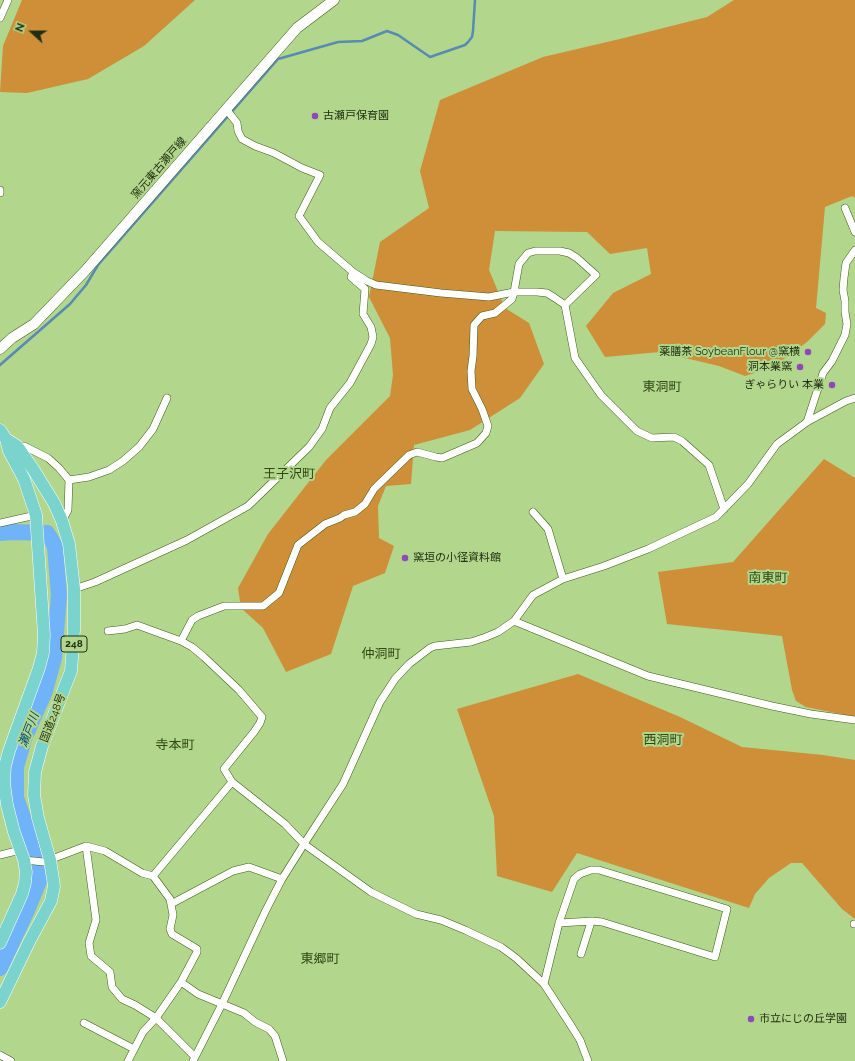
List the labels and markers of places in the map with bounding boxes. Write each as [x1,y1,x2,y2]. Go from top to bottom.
place label: 古瀬戸保育園 [323,109,389,123]
marker: 古瀬戸保育園 [310,111,320,121]
place label: 薬膳茶 SoybeanFlour @窯横 [659,345,800,359]
marker: 薬膳茶 SoybeanFlour @窯横 [803,347,813,357]
place label: 洞本業窯 [748,360,792,374]
marker: 洞本業窯 [795,362,805,372]
place label: ぎゃらりい 本業 [744,378,824,392]
marker: ぎゃらりい 本業 [827,380,837,390]
place label: 窯垣の小径資料館 [413,551,501,565]
marker: 窯垣の小径資料館 [400,553,410,563]
place label: 市立にじの丘学園 [759,1012,847,1026]
marker: 市立にじの丘学園 [746,1014,756,1024]

